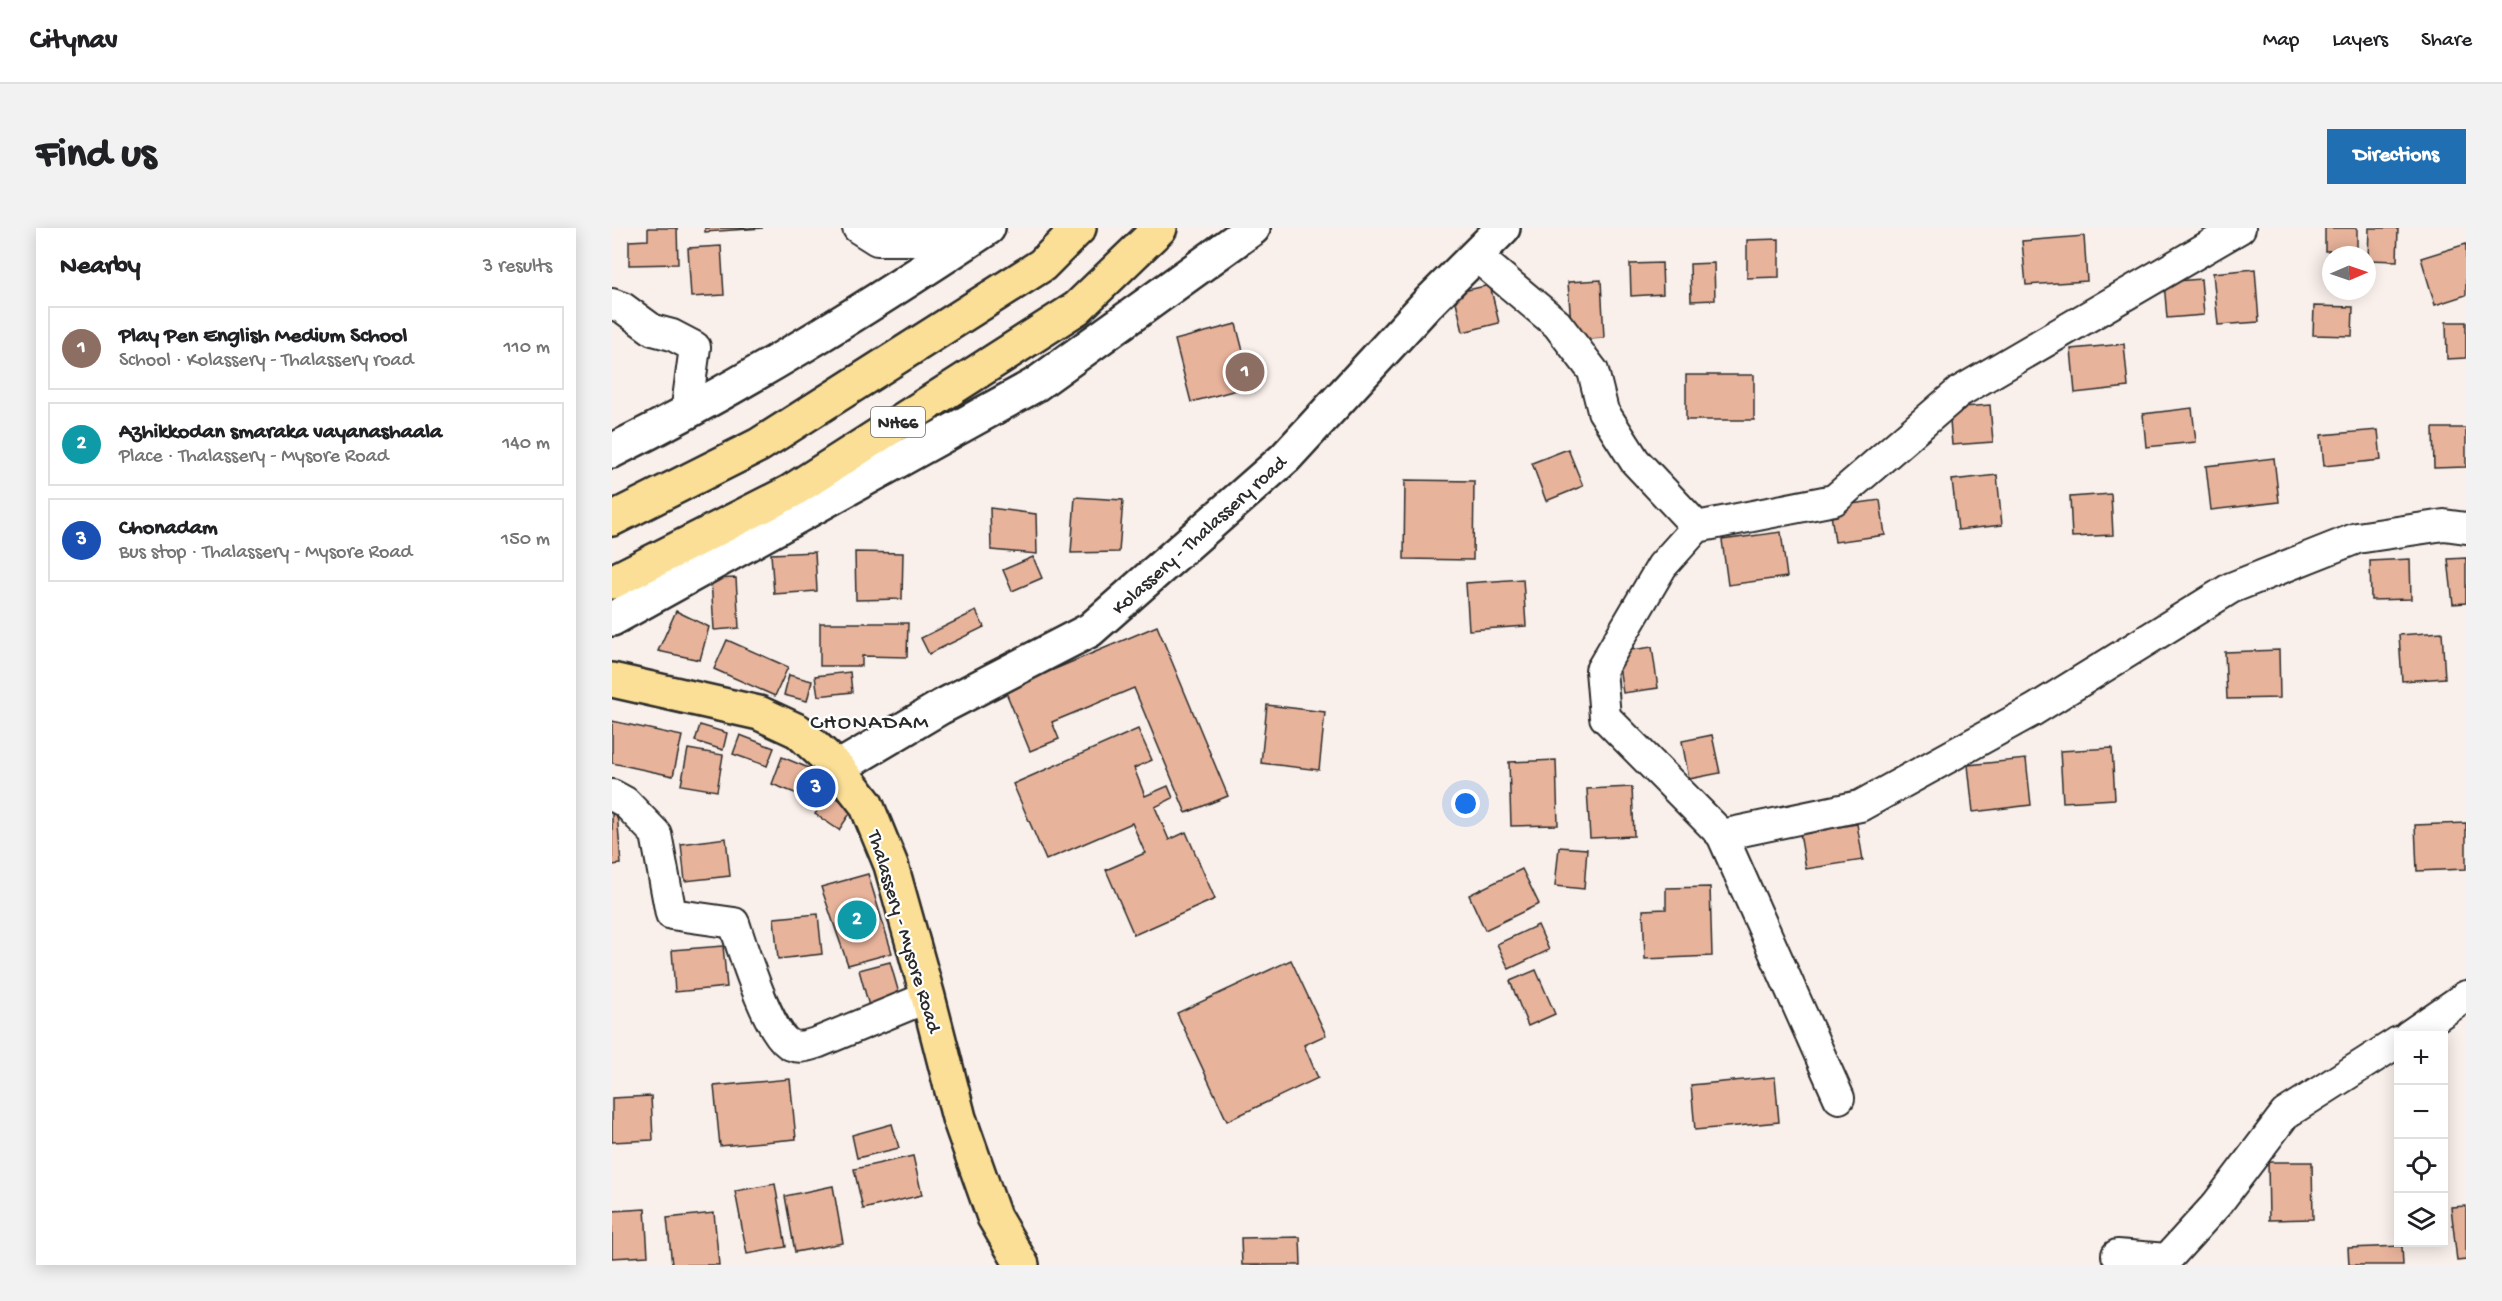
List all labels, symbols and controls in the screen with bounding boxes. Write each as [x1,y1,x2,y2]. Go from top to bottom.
text: Citynav [30,25,118,58]
text: Map [2263,29,2299,54]
text: Layers [2332,29,2388,54]
text: Share [2421,29,2472,54]
button: Directions [2327,129,2466,184]
text: Find us [36,132,156,181]
north arrow [2322,246,2376,300]
text: Nearby [60,252,141,283]
text: 3 results [483,256,552,279]
text: Play Pen English Medium School [119,324,407,350]
text: 1 [77,337,86,360]
text: 110 m [504,337,550,360]
text: School · Kolassery - Thalassery road [119,350,413,373]
pin: 1 [1226,350,1264,394]
road number: NH66 [871,407,925,437]
text: Azhikkodan smaraka vayanashaala [119,420,442,446]
text: 2 [77,433,86,456]
text: 140 m [502,433,550,456]
text: Place · Thalassery - Mysore Road [119,446,388,469]
street label: Kolassery - Thalassery road [1108,451,1294,621]
text: Chonadam [119,516,218,542]
text: 3 [76,529,87,552]
text: 150 m [501,529,550,552]
text: Bus stop · Thalassery - Mysore Road [119,542,412,565]
district label: CHONADAM [810,711,930,737]
pin: 3 [796,766,836,810]
your location [1451,789,1480,818]
street label: Thalassery - Mysore Road [861,827,945,1038]
pin: 2 [838,898,876,942]
map controls [2394,1031,2448,1247]
button: + [2394,1031,2448,1085]
button: − [2394,1085,2448,1139]
button: locate [2394,1139,2448,1193]
button: layers [2394,1193,2448,1247]

